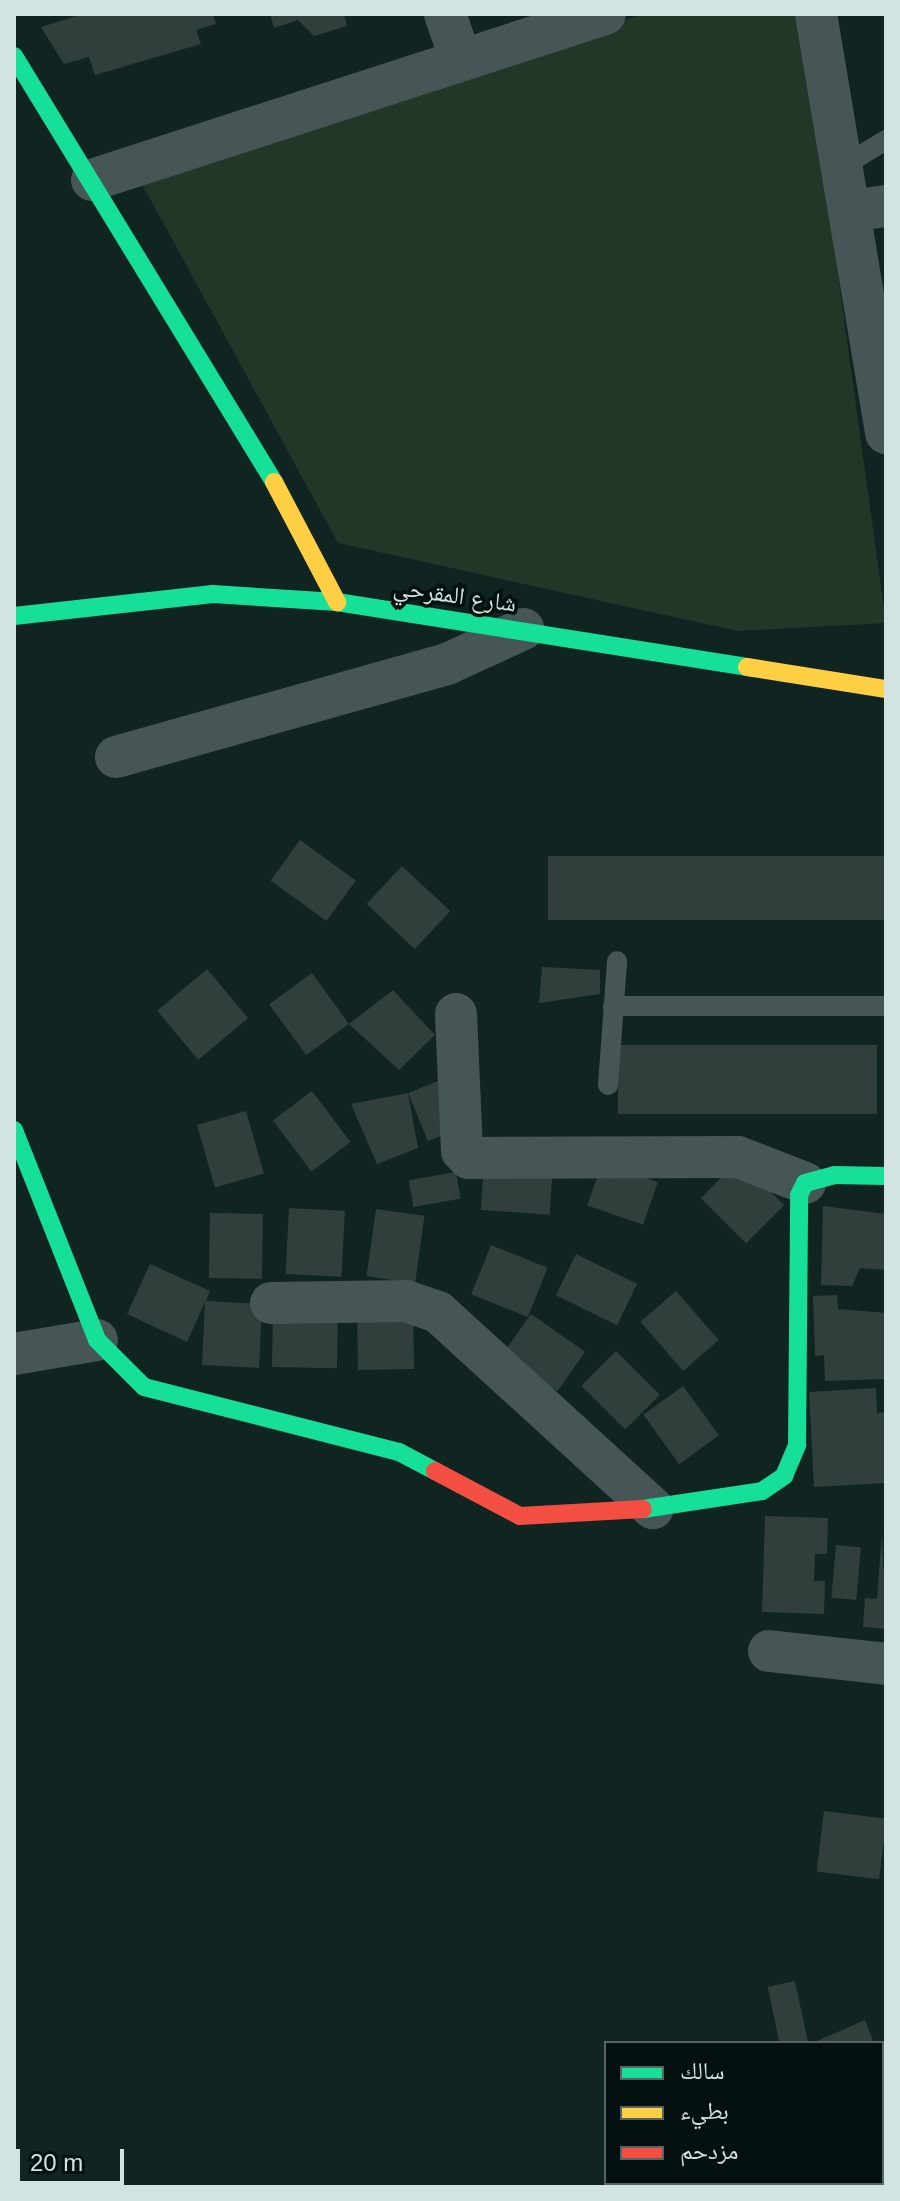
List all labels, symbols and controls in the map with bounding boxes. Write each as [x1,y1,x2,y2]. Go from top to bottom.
street label: شارع المقرحي [392,572,518,618]
legend [604,2041,884,2185]
text: سالك [680,2057,725,2084]
text: بطيء [680,2097,729,2124]
scale bar [20,2133,128,2183]
text: مزدحم [680,2137,739,2164]
text: 20 m [30,2149,83,2176]

